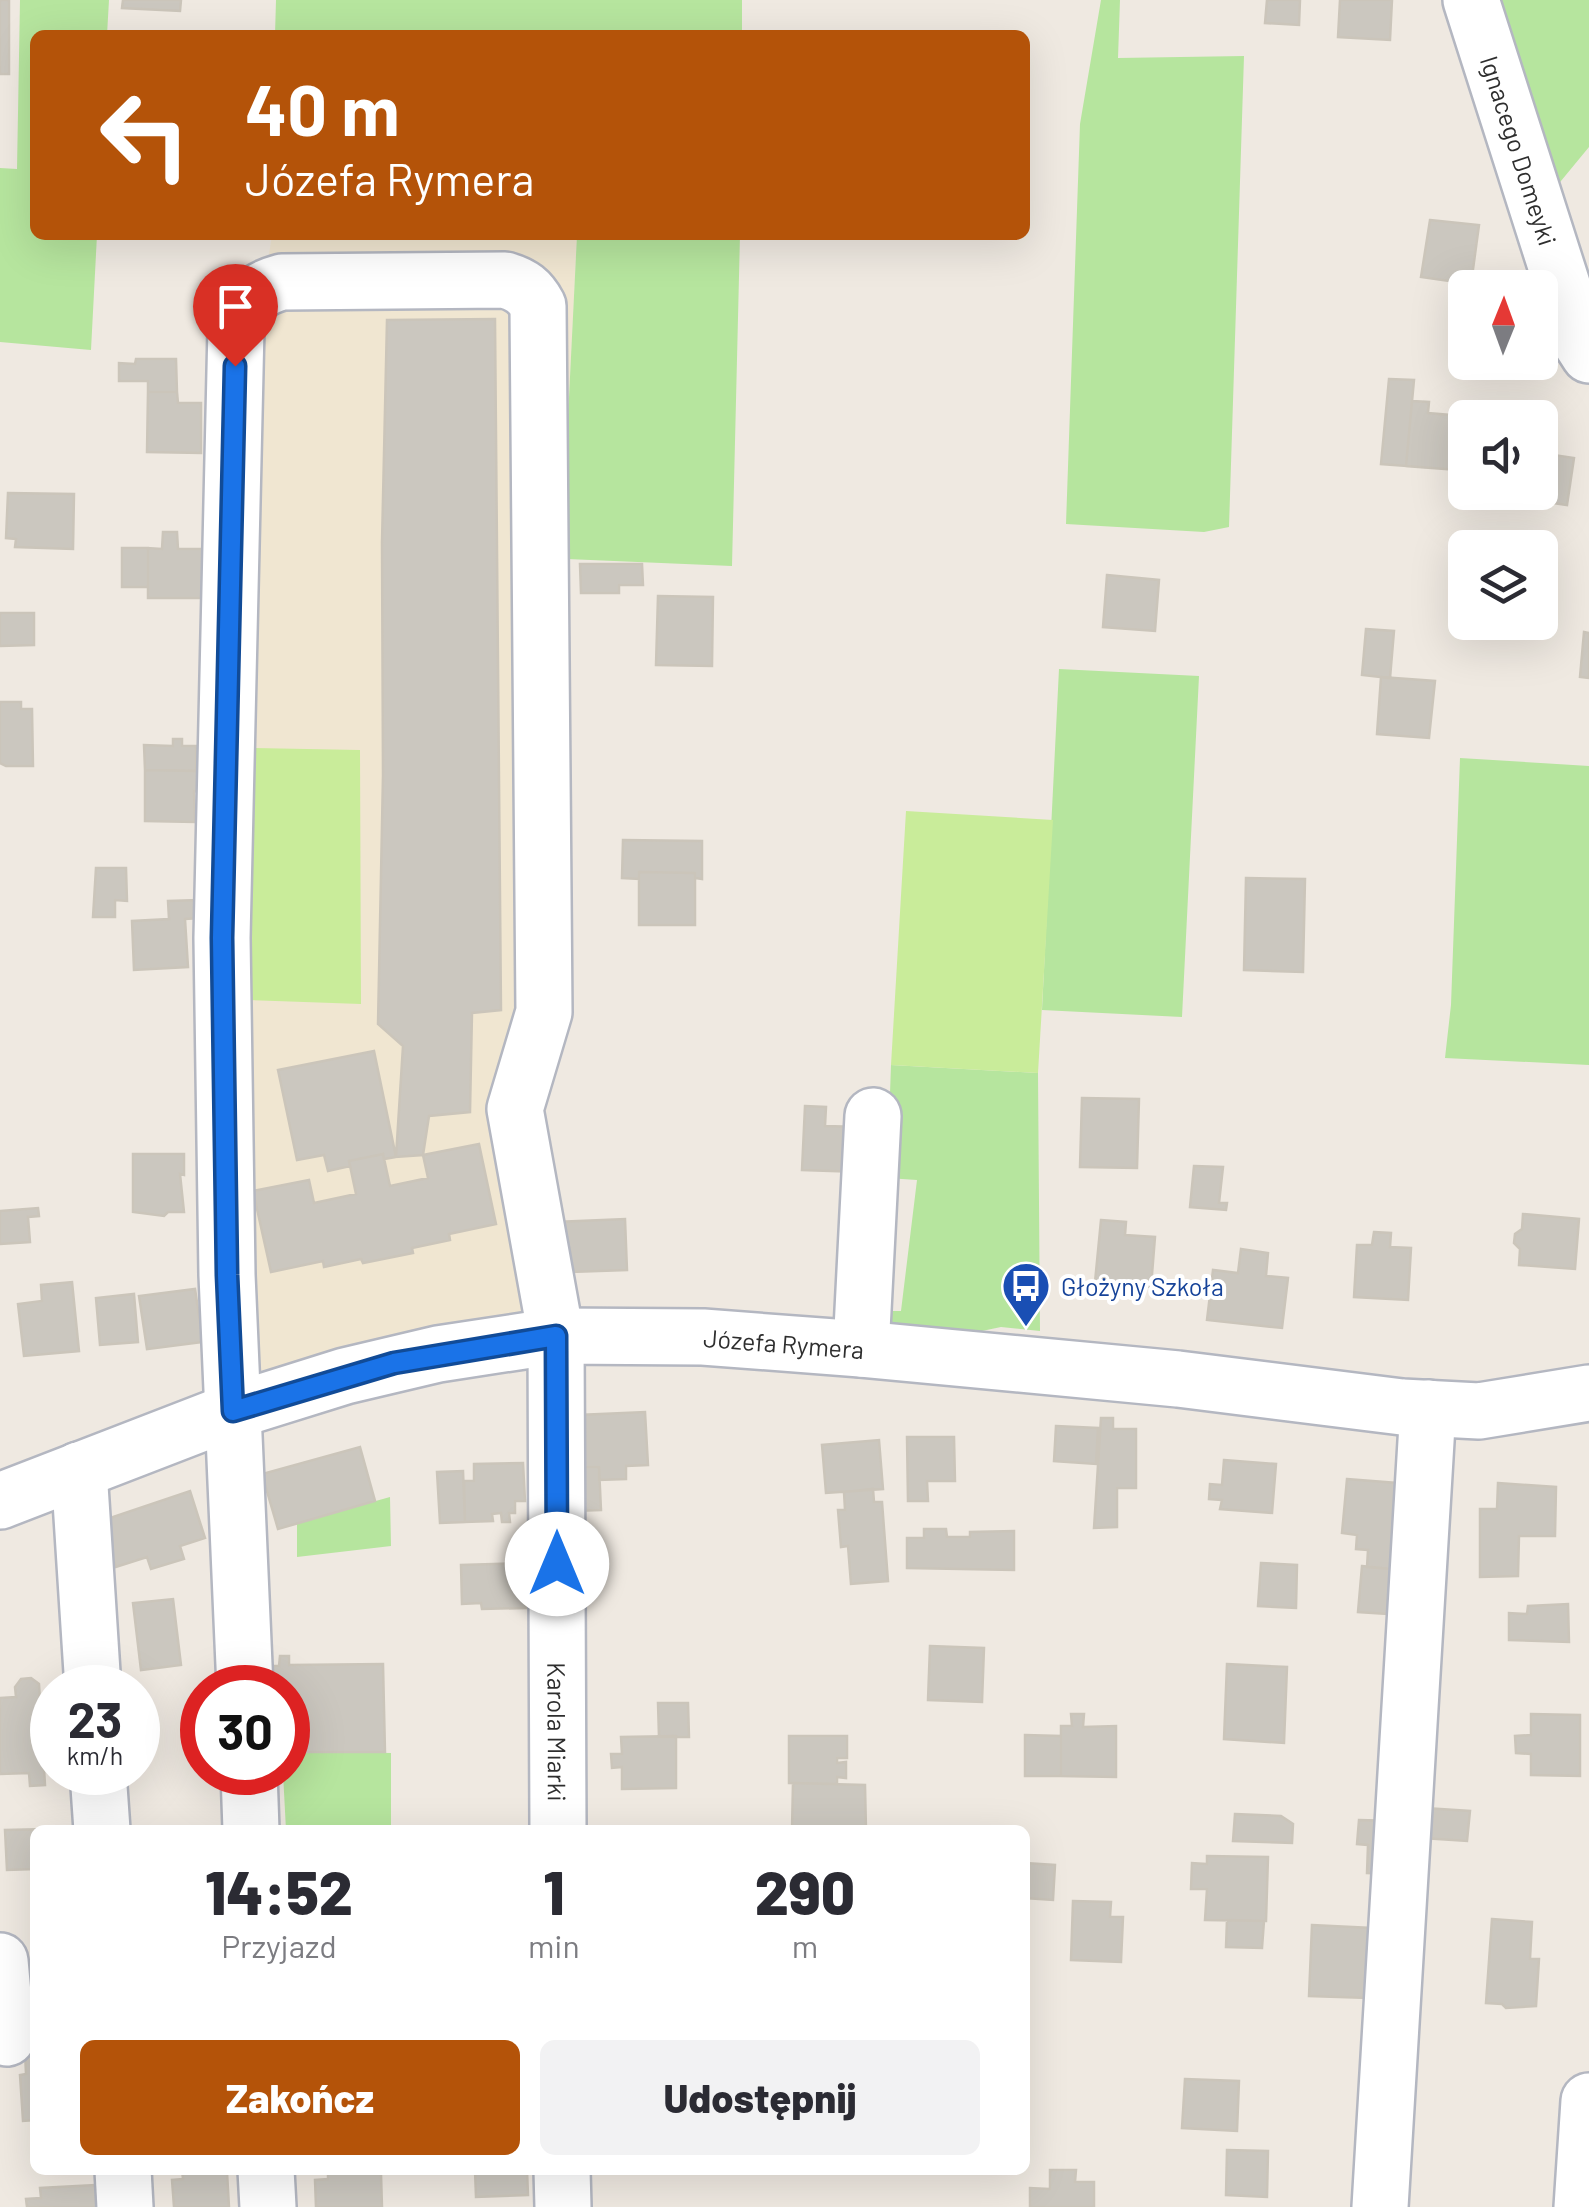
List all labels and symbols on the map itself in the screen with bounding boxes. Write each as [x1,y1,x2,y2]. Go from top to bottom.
street label: Ignacego Domeyki [1475,52,1563,249]
pin [193,264,278,367]
north arrow [1448,270,1558,380]
bus stop icon: Głożyny Szkoła [1000,1260,1052,1328]
place label: Głożyny Szkoła [1061,1271,1224,1301]
street label: Józefa Rymera [702,1322,865,1364]
position arrow [505,1512,609,1616]
street label: Karola Miarki [542,1662,573,1802]
speed limit sign: 30 [180,1665,310,1795]

